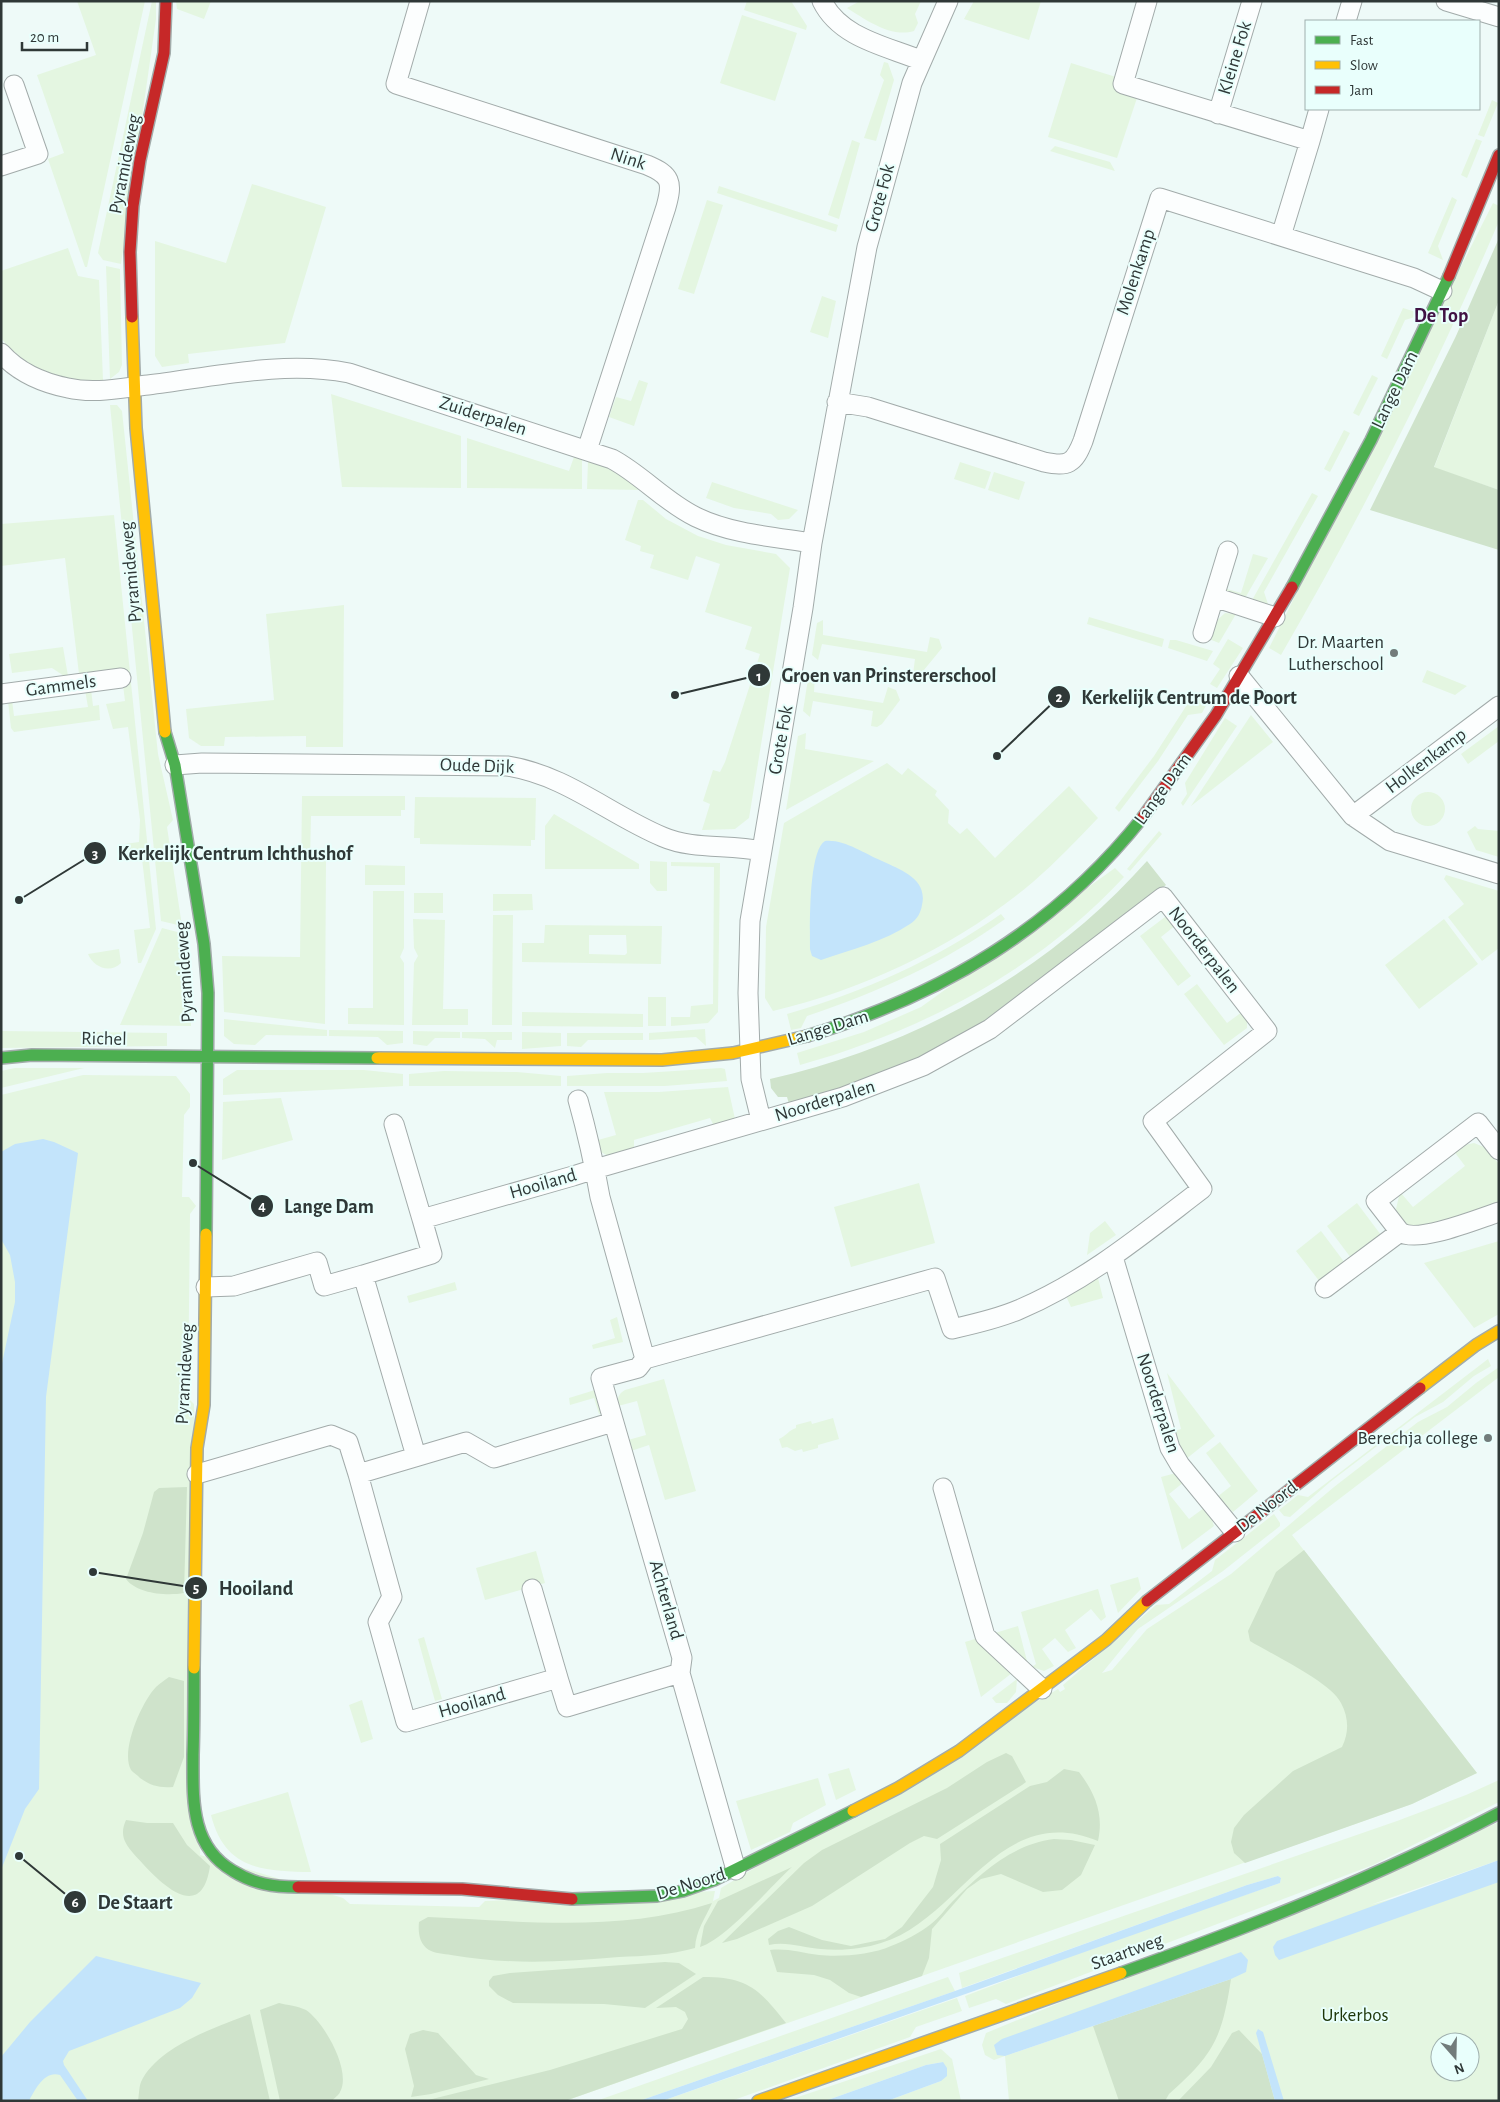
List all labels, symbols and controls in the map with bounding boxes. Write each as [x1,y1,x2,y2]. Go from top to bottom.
street label: Kleine Fok [1215,19,1255,97]
scale bar [22,20,88,52]
legend [1305,20,1480,110]
text: 20 m [30,30,59,45]
text: Fast [1350,33,1374,48]
text: Slow [1350,58,1378,73]
text: Jam [1350,83,1373,98]
street label: Pyramideweg [106,112,144,216]
street label: Nink [608,144,648,174]
street label: Grote Fok [862,162,898,234]
street label: Molenkamp [1113,227,1159,317]
district label: De Top [1414,306,1468,326]
street label: Lange Dam [1368,348,1422,432]
street label: Zuiderpalen [437,393,529,439]
street label: Pyramideweg [117,520,145,623]
place label: Dr. Maarten Lutherschool [1288,633,1384,674]
marker: Dr. Maarten Lutherschool [1388,647,1400,659]
callout: Groen van Prinstererschool [746,658,1006,693]
text: Groen van Prinstererschool [782,666,996,686]
text: 1 [756,669,762,684]
street label: Gammels [25,672,97,700]
callout: Kerkelijk Centrum de Poort [1046,680,1307,715]
text: Kerkelijk Centrum de Poort [1081,688,1297,708]
text: 2 [1055,690,1063,705]
street label: Grote Fok [766,704,796,776]
street label: Holkenkamp [1382,725,1470,797]
street label: Lange Dam [1131,750,1195,828]
street label: Oude Dijk [440,755,515,777]
callout: Kerkelijk Centrum Ichthushof [83,836,363,871]
text: Kerkelijk Centrum Ichthushof [118,844,354,864]
text: 3 [92,847,98,862]
street label: Noorderpalen [1165,903,1243,997]
street label: Pyramideweg [172,920,198,1023]
street label: Lange Dam [785,1007,871,1049]
street label: Richel [81,1029,127,1049]
street label: Noorderpalen [773,1077,877,1125]
street label: Hooiland [507,1165,579,1203]
callout: Lange Dam [250,1188,384,1223]
text: Lange Dam [284,1197,374,1217]
text: 4 [258,1199,266,1214]
street label: Pyramideweg [173,1322,197,1425]
street label: Noorderpalen [1133,1351,1183,1455]
place label: Berechja college [1358,1429,1478,1448]
marker: Berechja college [1482,1432,1494,1444]
street label: De Noord [1233,1478,1301,1536]
street label: Achterland [646,1558,686,1642]
callout: Hooiland [184,1570,303,1605]
text: Hooiland [219,1579,294,1599]
text: 5 [193,1581,199,1596]
street label: Hooiland [436,1684,508,1722]
street label: De Noord [654,1864,728,1903]
callout: De Staart [63,1884,183,1919]
text: De Staart [97,1893,173,1913]
text: 6 [71,1895,79,1910]
street label: Staartweg [1089,1930,1166,1974]
park label: Urkerbos [1321,2006,1389,2025]
north arrow [1430,2032,1480,2082]
text: N [1452,2060,1466,2077]

